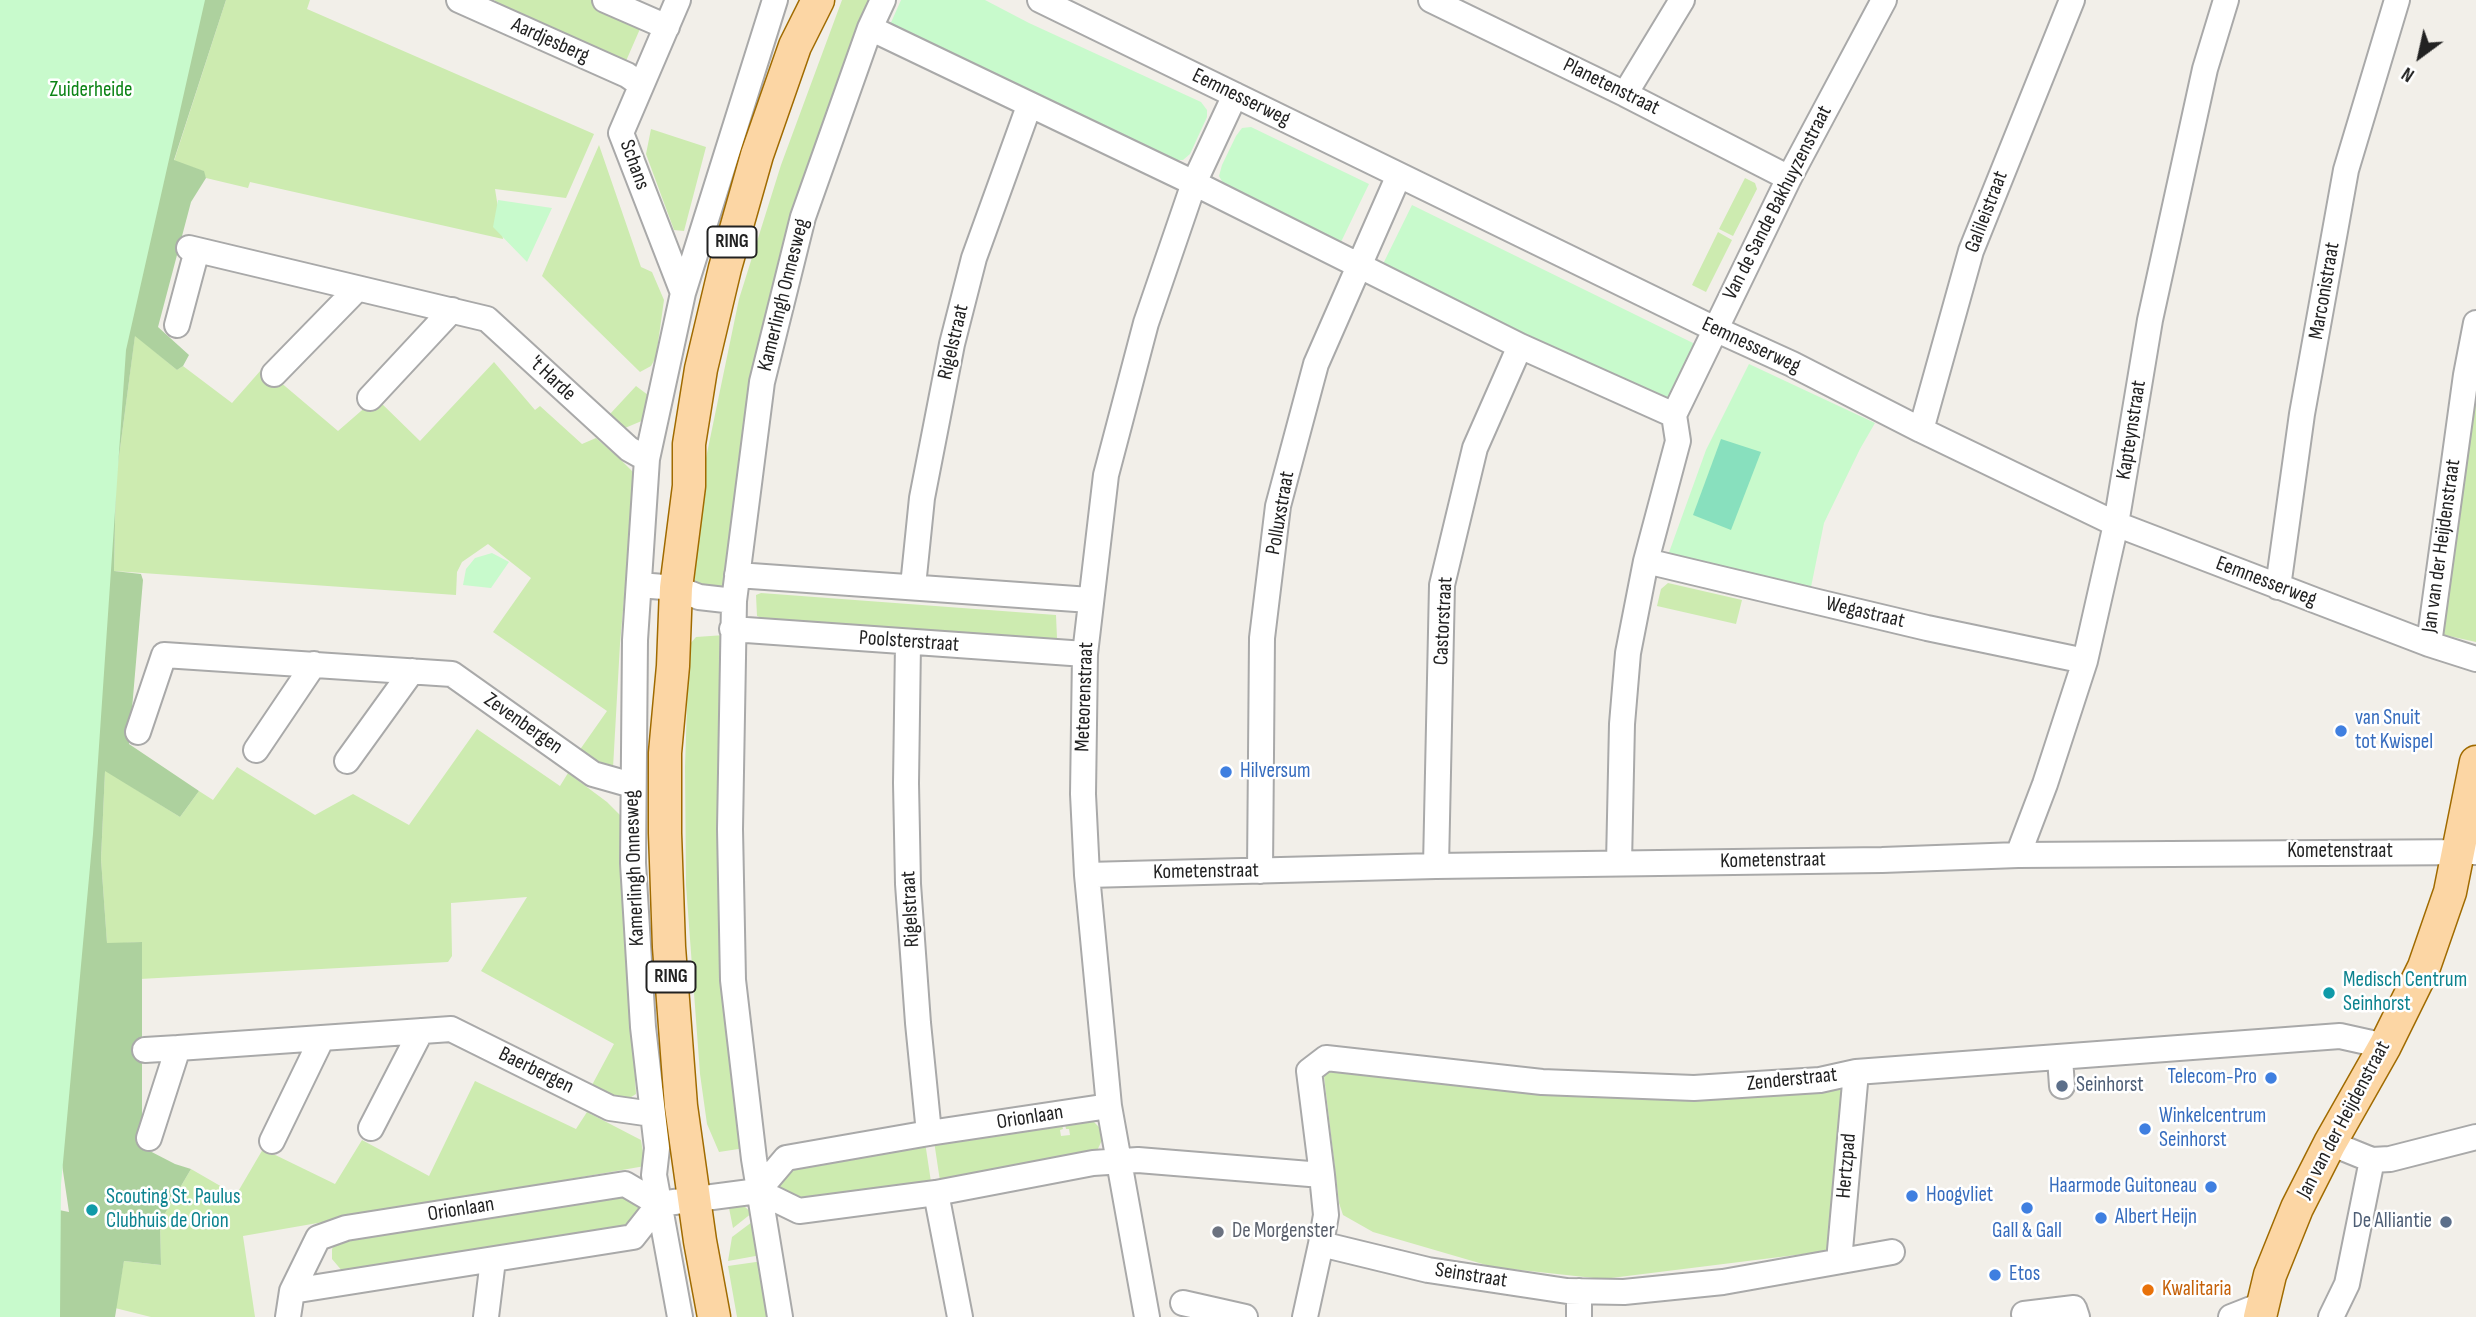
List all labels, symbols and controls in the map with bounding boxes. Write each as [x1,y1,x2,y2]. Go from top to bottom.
street label: Aardjesberg [507,13,593,69]
north arrow [2385,21,2455,91]
street label: Planetenstraat [1559,53,1663,121]
text: N [2398,62,2419,86]
street label: Eemnesserweg [1188,63,1294,133]
park label: Zuiderheide [50,78,132,104]
street label: Van de Sande Bakhuyzenstraat [1718,102,1838,304]
street label: Schans [613,137,655,193]
street label: Galileistraat [1960,168,2014,256]
street label: Kamerlingh Onnesweg [753,216,815,374]
road number: RING [708,226,756,258]
street label: Marconistraat [2304,240,2346,342]
street label: Rigelstraat [933,302,975,382]
street label: Eemnesserweg [1698,312,1804,380]
street label: 't Harde [523,351,581,407]
street label: Kapteynstraat [2112,379,2152,481]
street label: Jan van der Heijdenstraat [2417,458,2467,634]
street label: Polluxstraat [1261,469,1301,557]
street label: Eemnesserweg [2212,551,2320,613]
street label: Castorstraat [1429,576,1459,666]
street label: Wegastraat [1823,592,1907,634]
street label: Poolsterstraat [858,626,960,658]
street label: Meteorenstraat [1070,642,1100,752]
street label: Zevenbergen [479,688,567,760]
place label: van Snuit tot Kwispel [2355,706,2433,756]
marker: van Snuit tot Kwispel [2333,723,2349,739]
place label: Hilversum [1240,759,1310,785]
marker: Hilversum [1218,764,1234,780]
street label: Kamerlingh Onnesweg [620,789,650,947]
street label: Kometenstraat [2287,839,2393,865]
street label: Kometenstraat [1720,847,1826,875]
street label: Kometenstraat [1153,858,1259,886]
street label: Rigelstraat [896,870,926,948]
road number: RING [646,962,696,993]
place label: Medisch Centrum Seinhorst [2343,968,2467,1018]
marker: Medisch Centrum Seinhorst [2321,985,2337,1001]
street label: Jan van der Heijdenstraat [2292,1037,2396,1203]
street label: Baerbergen [494,1042,578,1100]
street label: Zenderstraat [1746,1063,1838,1097]
place label: Telecom-Pro [2168,1065,2257,1091]
marker: Telecom-Pro [2263,1070,2279,1086]
place label: Seinhorst [2076,1073,2144,1099]
marker: Seinhorst [2054,1078,2070,1094]
street label: Orionlaan [995,1100,1065,1136]
place label: Winkelcentrum Seinhorst [2159,1104,2266,1154]
marker: Winkelcentrum Seinhorst [2137,1121,2153,1137]
street label: Hertzpad [1832,1133,1862,1199]
place label: Haarmode Guitoneau [2049,1174,2197,1200]
marker: Haarmode Guitoneau [2203,1179,2219,1195]
place label: Hoogvliet [1926,1183,1993,1209]
place label: Scouting St. Paulus Clubhuis de Orion [106,1185,240,1235]
marker: Hoogvliet [1904,1188,1920,1204]
street label: Orionlaan [426,1192,496,1228]
marker: Gall & Gall [2019,1200,2035,1216]
marker: Scouting St. Paulus Clubhuis de Orion [84,1202,100,1218]
place label: Albert Heijn [2115,1205,2197,1231]
place label: De Alliantie [2352,1209,2432,1235]
marker: Albert Heijn [2093,1210,2109,1226]
marker: De Alliantie [2438,1214,2454,1230]
place label: De Morgenster [1232,1219,1335,1245]
place label: Gall & Gall [1992,1219,2062,1245]
marker: De Morgenster [1210,1224,1226,1240]
street label: Seinstraat [1433,1258,1509,1294]
place label: Etos [2009,1262,2040,1288]
marker: Etos [1987,1267,2003,1283]
place label: Kwalitaria [2162,1277,2231,1303]
marker: Kwalitaria [2140,1282,2156,1298]

